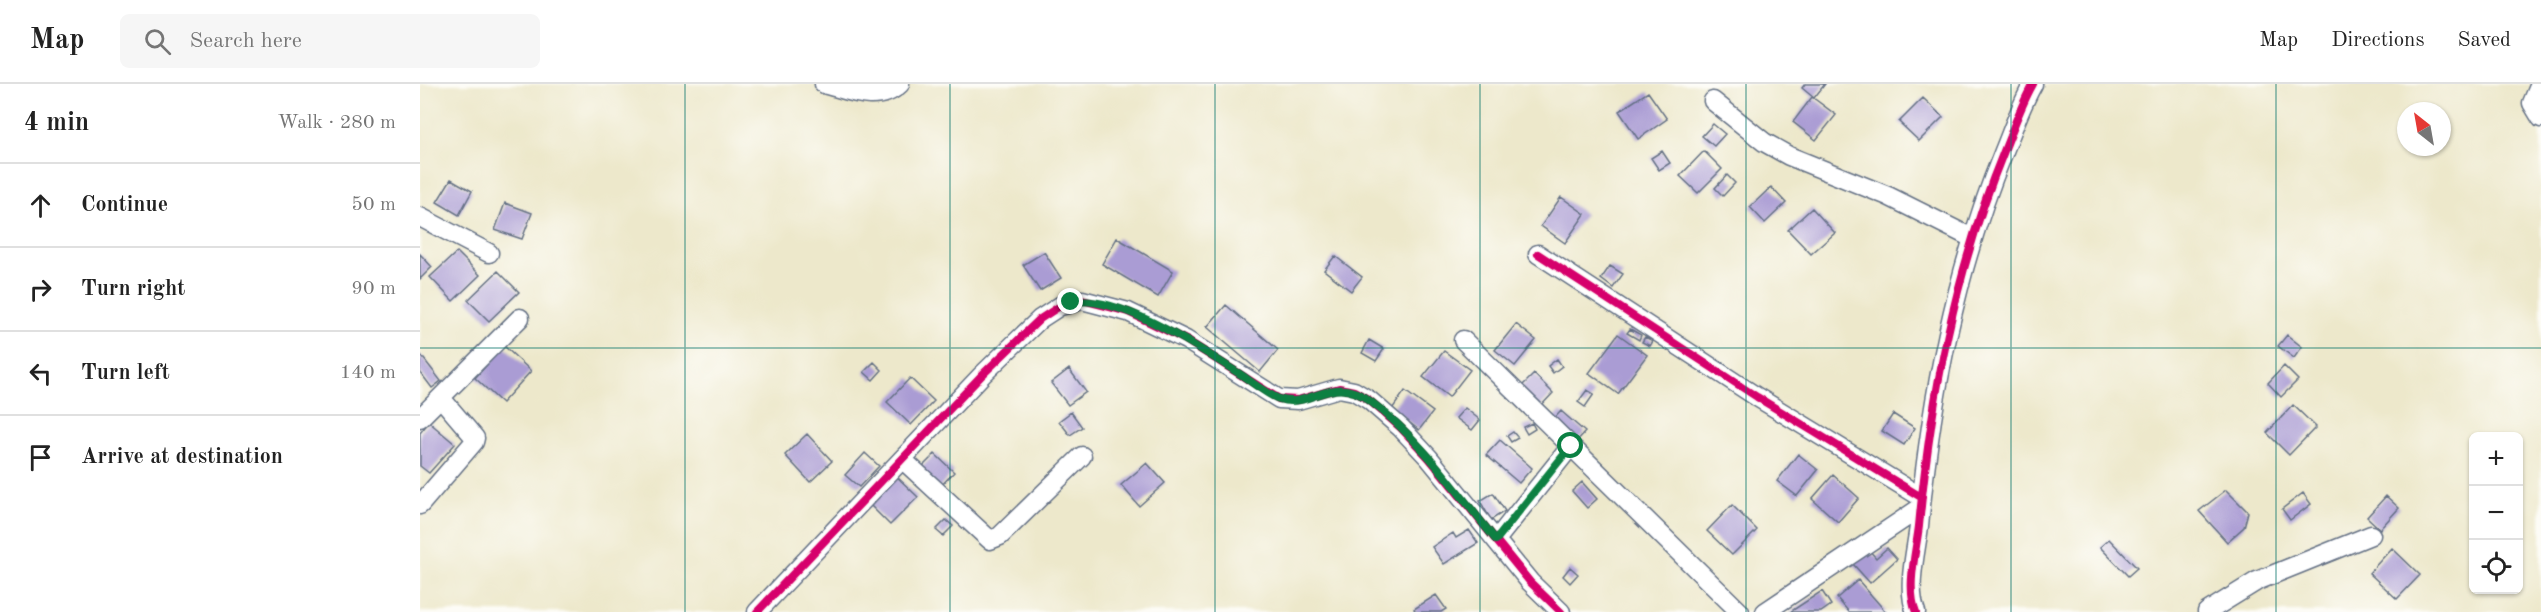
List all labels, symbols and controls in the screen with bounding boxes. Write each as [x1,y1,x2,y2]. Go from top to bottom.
search box [120,14,540,68]
icon: search [141,25,174,58]
text: Map [30,27,84,55]
text: Search here [189,30,302,52]
text: Map [2259,30,2298,51]
text: Directions [2331,30,2425,51]
text: Saved [2458,30,2511,51]
north arrow [2397,102,2451,156]
text: 4 min [24,110,89,136]
text: Walk · 280 m [277,113,396,133]
icon: ahead [24,189,57,222]
text: Continue [81,194,168,216]
text: 50 m [351,195,396,215]
icon: right [24,273,57,306]
text: Turn right [81,278,185,300]
text: 90 m [351,279,396,299]
route end [1057,288,1083,314]
icon: left [24,357,57,390]
text: Turn left [81,362,170,384]
text: 140 m [340,363,396,383]
route start [1557,432,1583,458]
map controls [2469,432,2523,594]
button: + [2469,432,2523,486]
icon: arrive [24,441,57,474]
text: Arrive at destination [81,446,283,468]
button: − [2469,486,2523,540]
button: locate [2469,540,2523,594]

